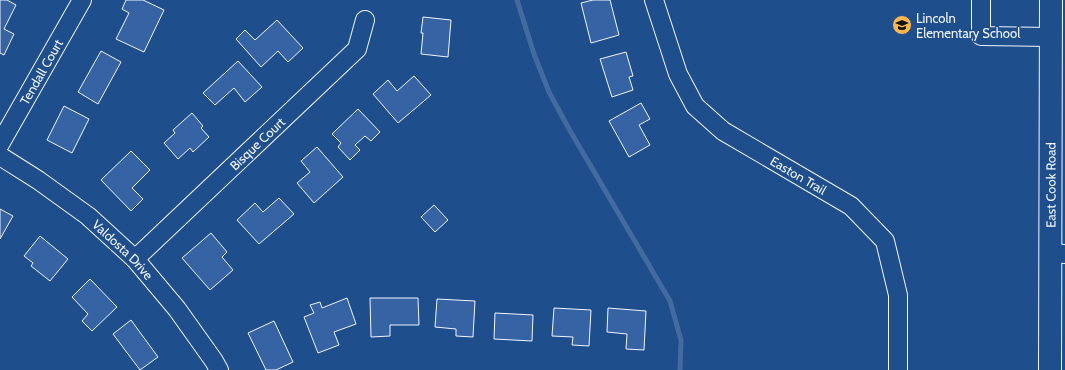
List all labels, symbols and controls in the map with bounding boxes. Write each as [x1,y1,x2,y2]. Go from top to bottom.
place label: Lincoln Elementary School [916,10,1020,41]
school or university icon: Lincoln Elementary School [891,14,913,36]
street label: Tendall Court [16,36,66,107]
street label: Bisque Court [226,113,288,173]
street label: East Cook Road [1042,142,1059,228]
street label: Easton Trail [767,153,829,198]
street label: Valdosta Drive [89,216,157,283]

